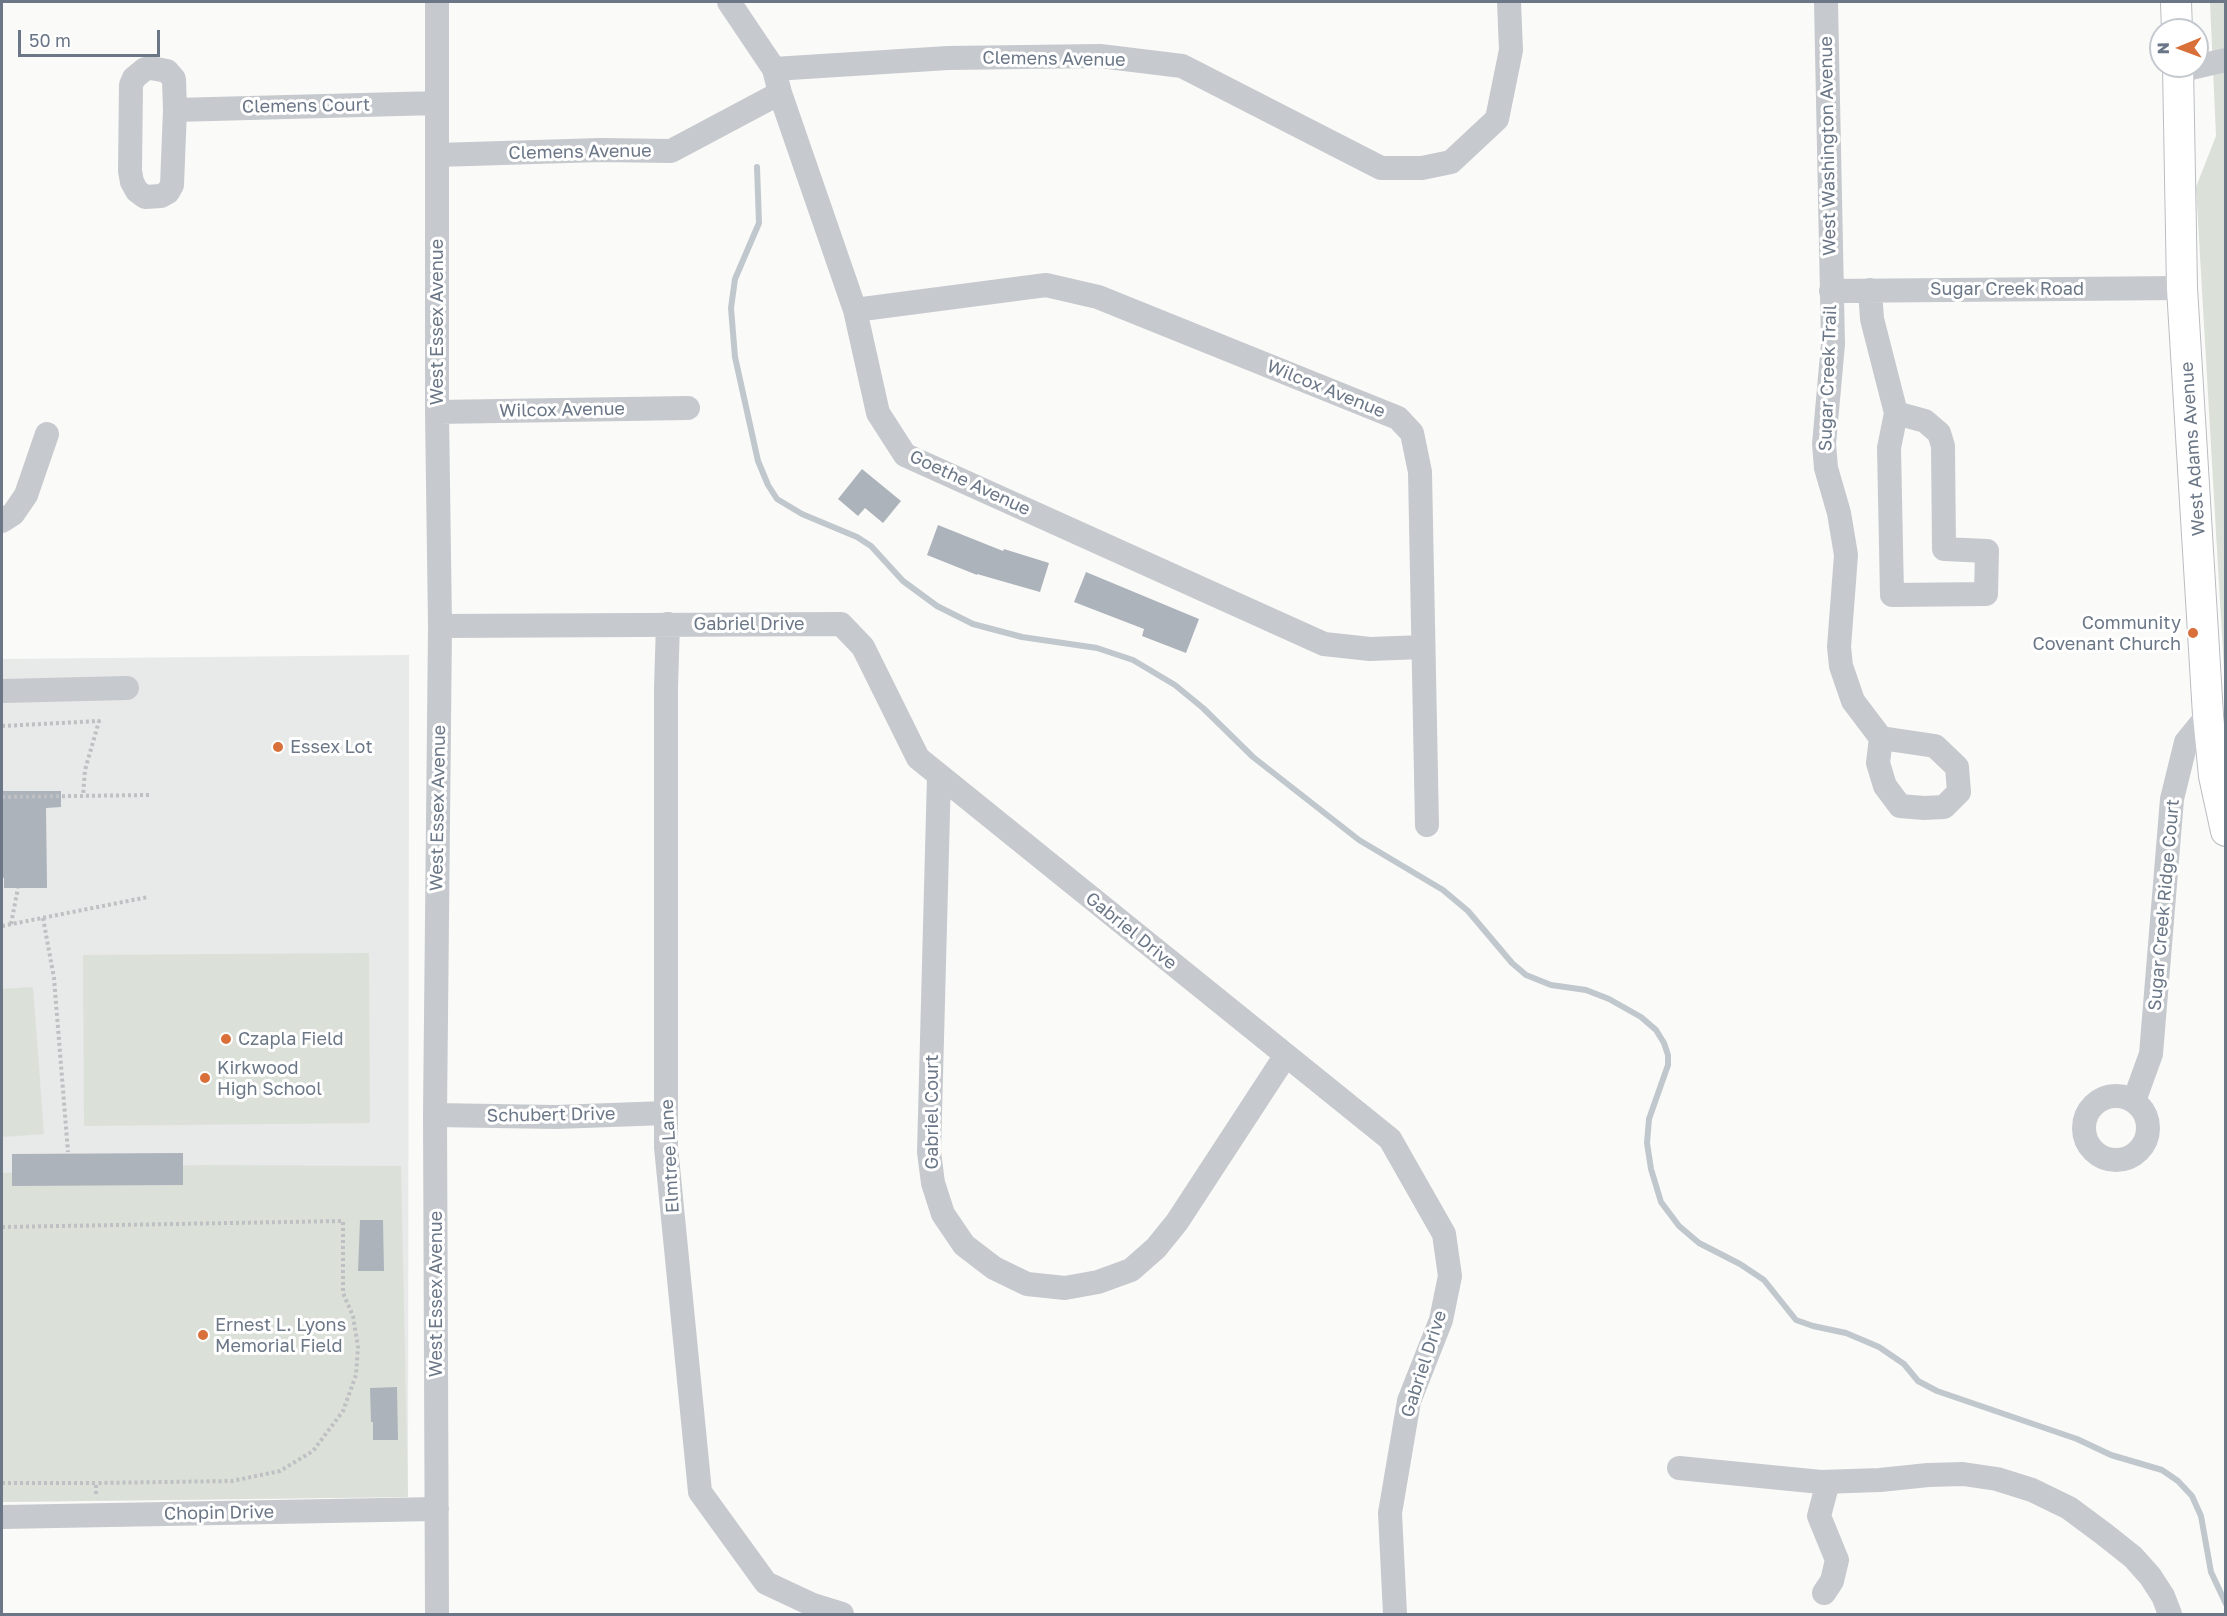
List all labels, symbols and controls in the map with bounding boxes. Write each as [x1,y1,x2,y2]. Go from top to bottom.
scale bar [21,18,164,56]
north arrow [2149,18,2209,78]
text: 50 m [29,29,71,51]
street label: West Washington Avenue [1815,36,1841,256]
text: N [2153,42,2173,55]
street label: Clemens Avenue [982,47,1126,71]
street label: Clemens Court [242,94,370,118]
street label: Clemens Avenue [508,140,652,164]
street label: West Essex Avenue [426,239,448,405]
street label: Sugar Creek Road [1930,278,2084,300]
street label: Sugar Creek Trail [1815,304,1841,452]
street label: Wilcox Avenue [1264,355,1388,423]
street label: West Adams Avenue [2176,361,2210,537]
street label: Wilcox Avenue [499,398,625,422]
street label: Goethe Avenue [906,446,1034,520]
place label: Community Covenant Church [2032,612,2181,654]
street label: Gabriel Drive [693,613,805,635]
marker: Community Covenant Church [2186,626,2200,640]
street label: West Essex Avenue [426,725,450,891]
place label: Essex Lot [290,736,373,758]
marker: Essex Lot [271,740,285,754]
street label: Sugar Creek Ridge Court [2144,798,2184,1012]
street label: Gabriel Drive [1081,888,1181,974]
place label: Czapla Field [238,1028,344,1050]
marker: Czapla Field [219,1032,233,1046]
street label: Gabriel Court [921,1055,943,1169]
place label: Kirkwood High School [217,1057,322,1100]
marker: Kirkwood High School [198,1071,212,1085]
street label: Elmtree Lane [656,1098,684,1214]
street label: Schubert Drive [487,1103,615,1127]
street label: West Essex Avenue [425,1211,447,1377]
street label: Gabriel Drive [1397,1308,1451,1420]
place label: Ernest L. Lyons Memorial Field [215,1314,346,1356]
marker: Ernest L. Lyons Memorial Field [196,1328,210,1342]
street label: Chopin Drive [164,1501,274,1525]

